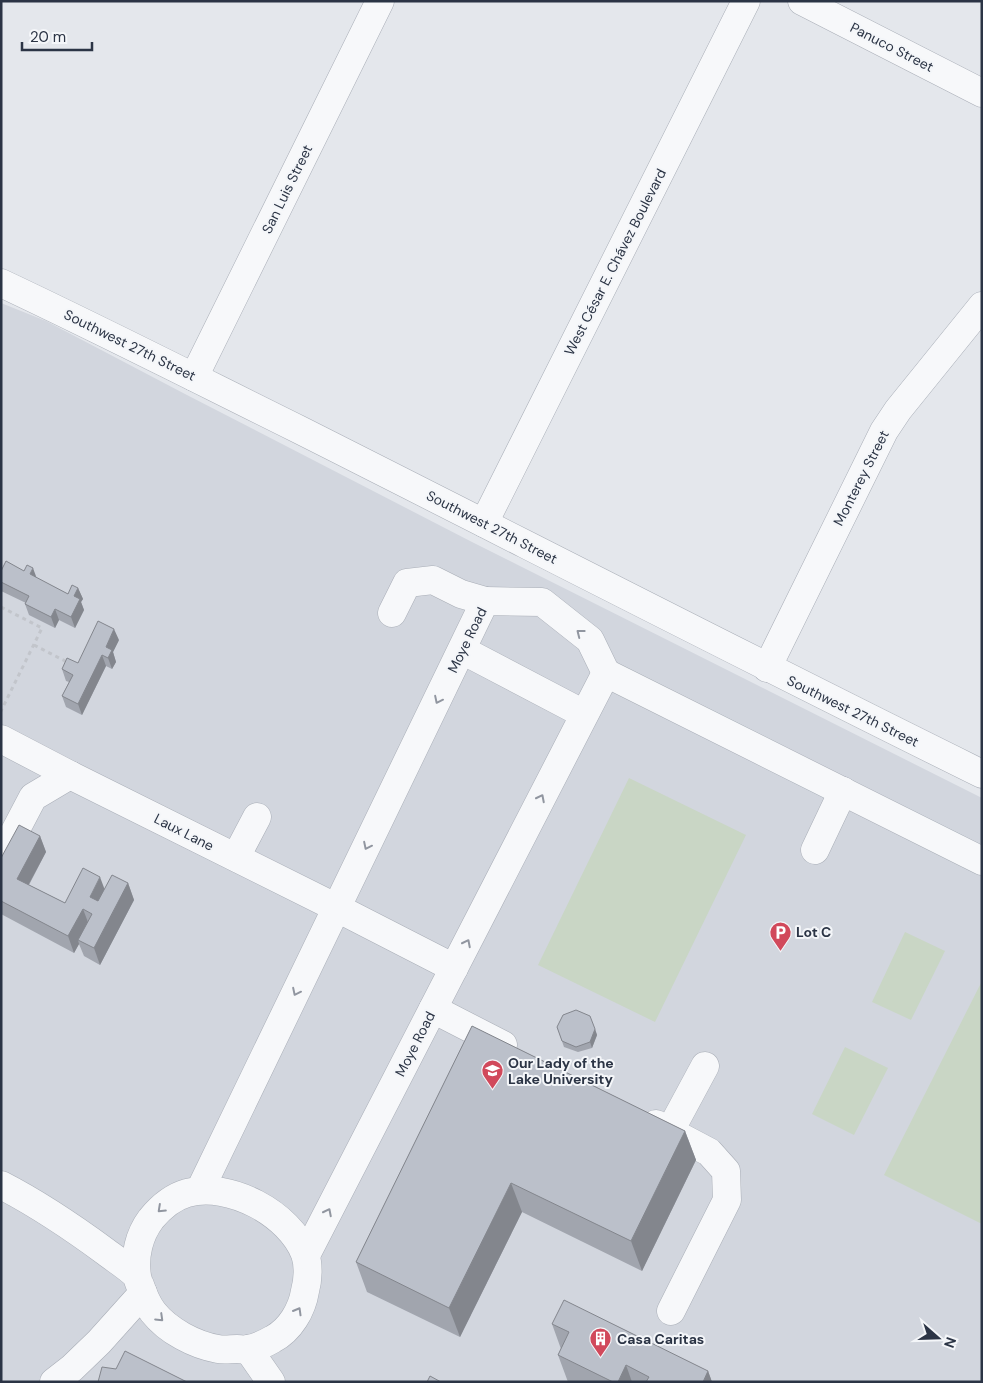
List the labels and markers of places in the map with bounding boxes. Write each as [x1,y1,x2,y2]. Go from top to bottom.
parking icon: Lot C [768,920,792,951]
place label: Lot C [796,923,831,941]
place label: Our Lady of the Lake University [508,1054,614,1088]
school or university icon: Our Lady of the Lake University [480,1059,504,1090]
building icon: Casa Caritas [589,1327,613,1358]
place label: Casa Caritas [617,1330,704,1348]

